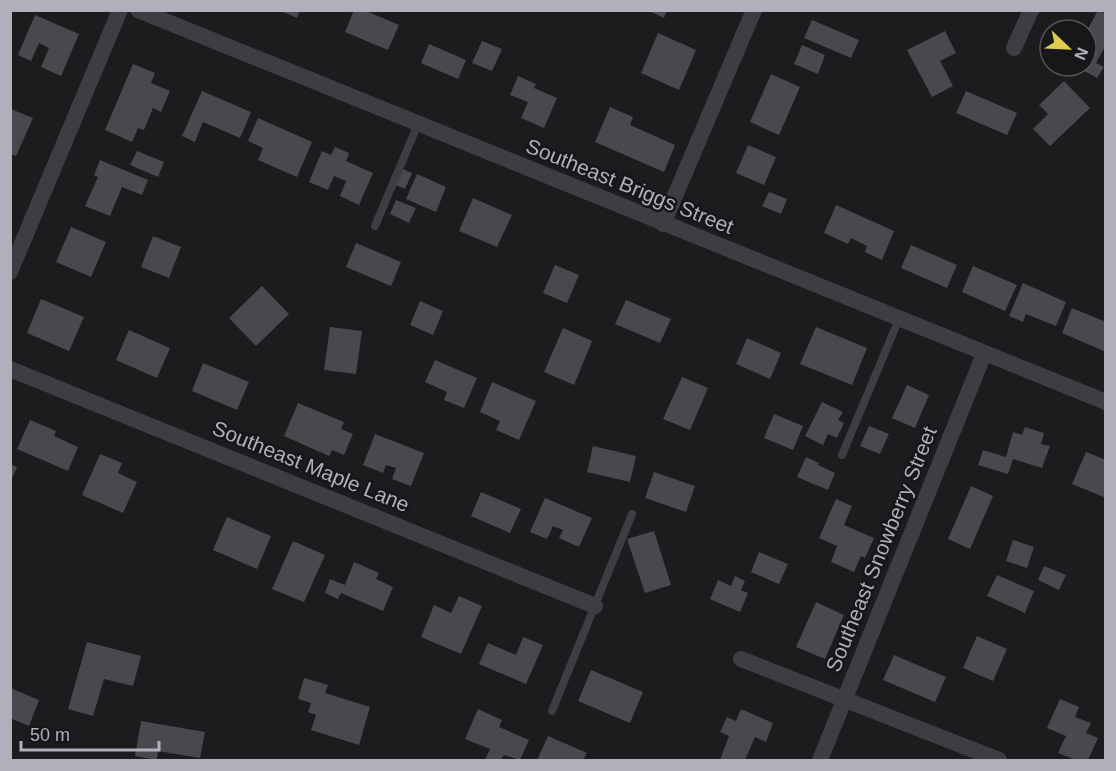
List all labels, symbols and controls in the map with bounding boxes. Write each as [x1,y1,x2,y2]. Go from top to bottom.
north arrow [1038,18,1098,78]
text: N [1071,45,1091,62]
street label: Southeast Briggs Street [523,134,737,238]
street label: Southeast Maple Lane [209,416,413,516]
street label: Southeast Snowberry Street [821,423,941,675]
scale bar [21,714,159,752]
text: 50 m [30,725,70,745]

